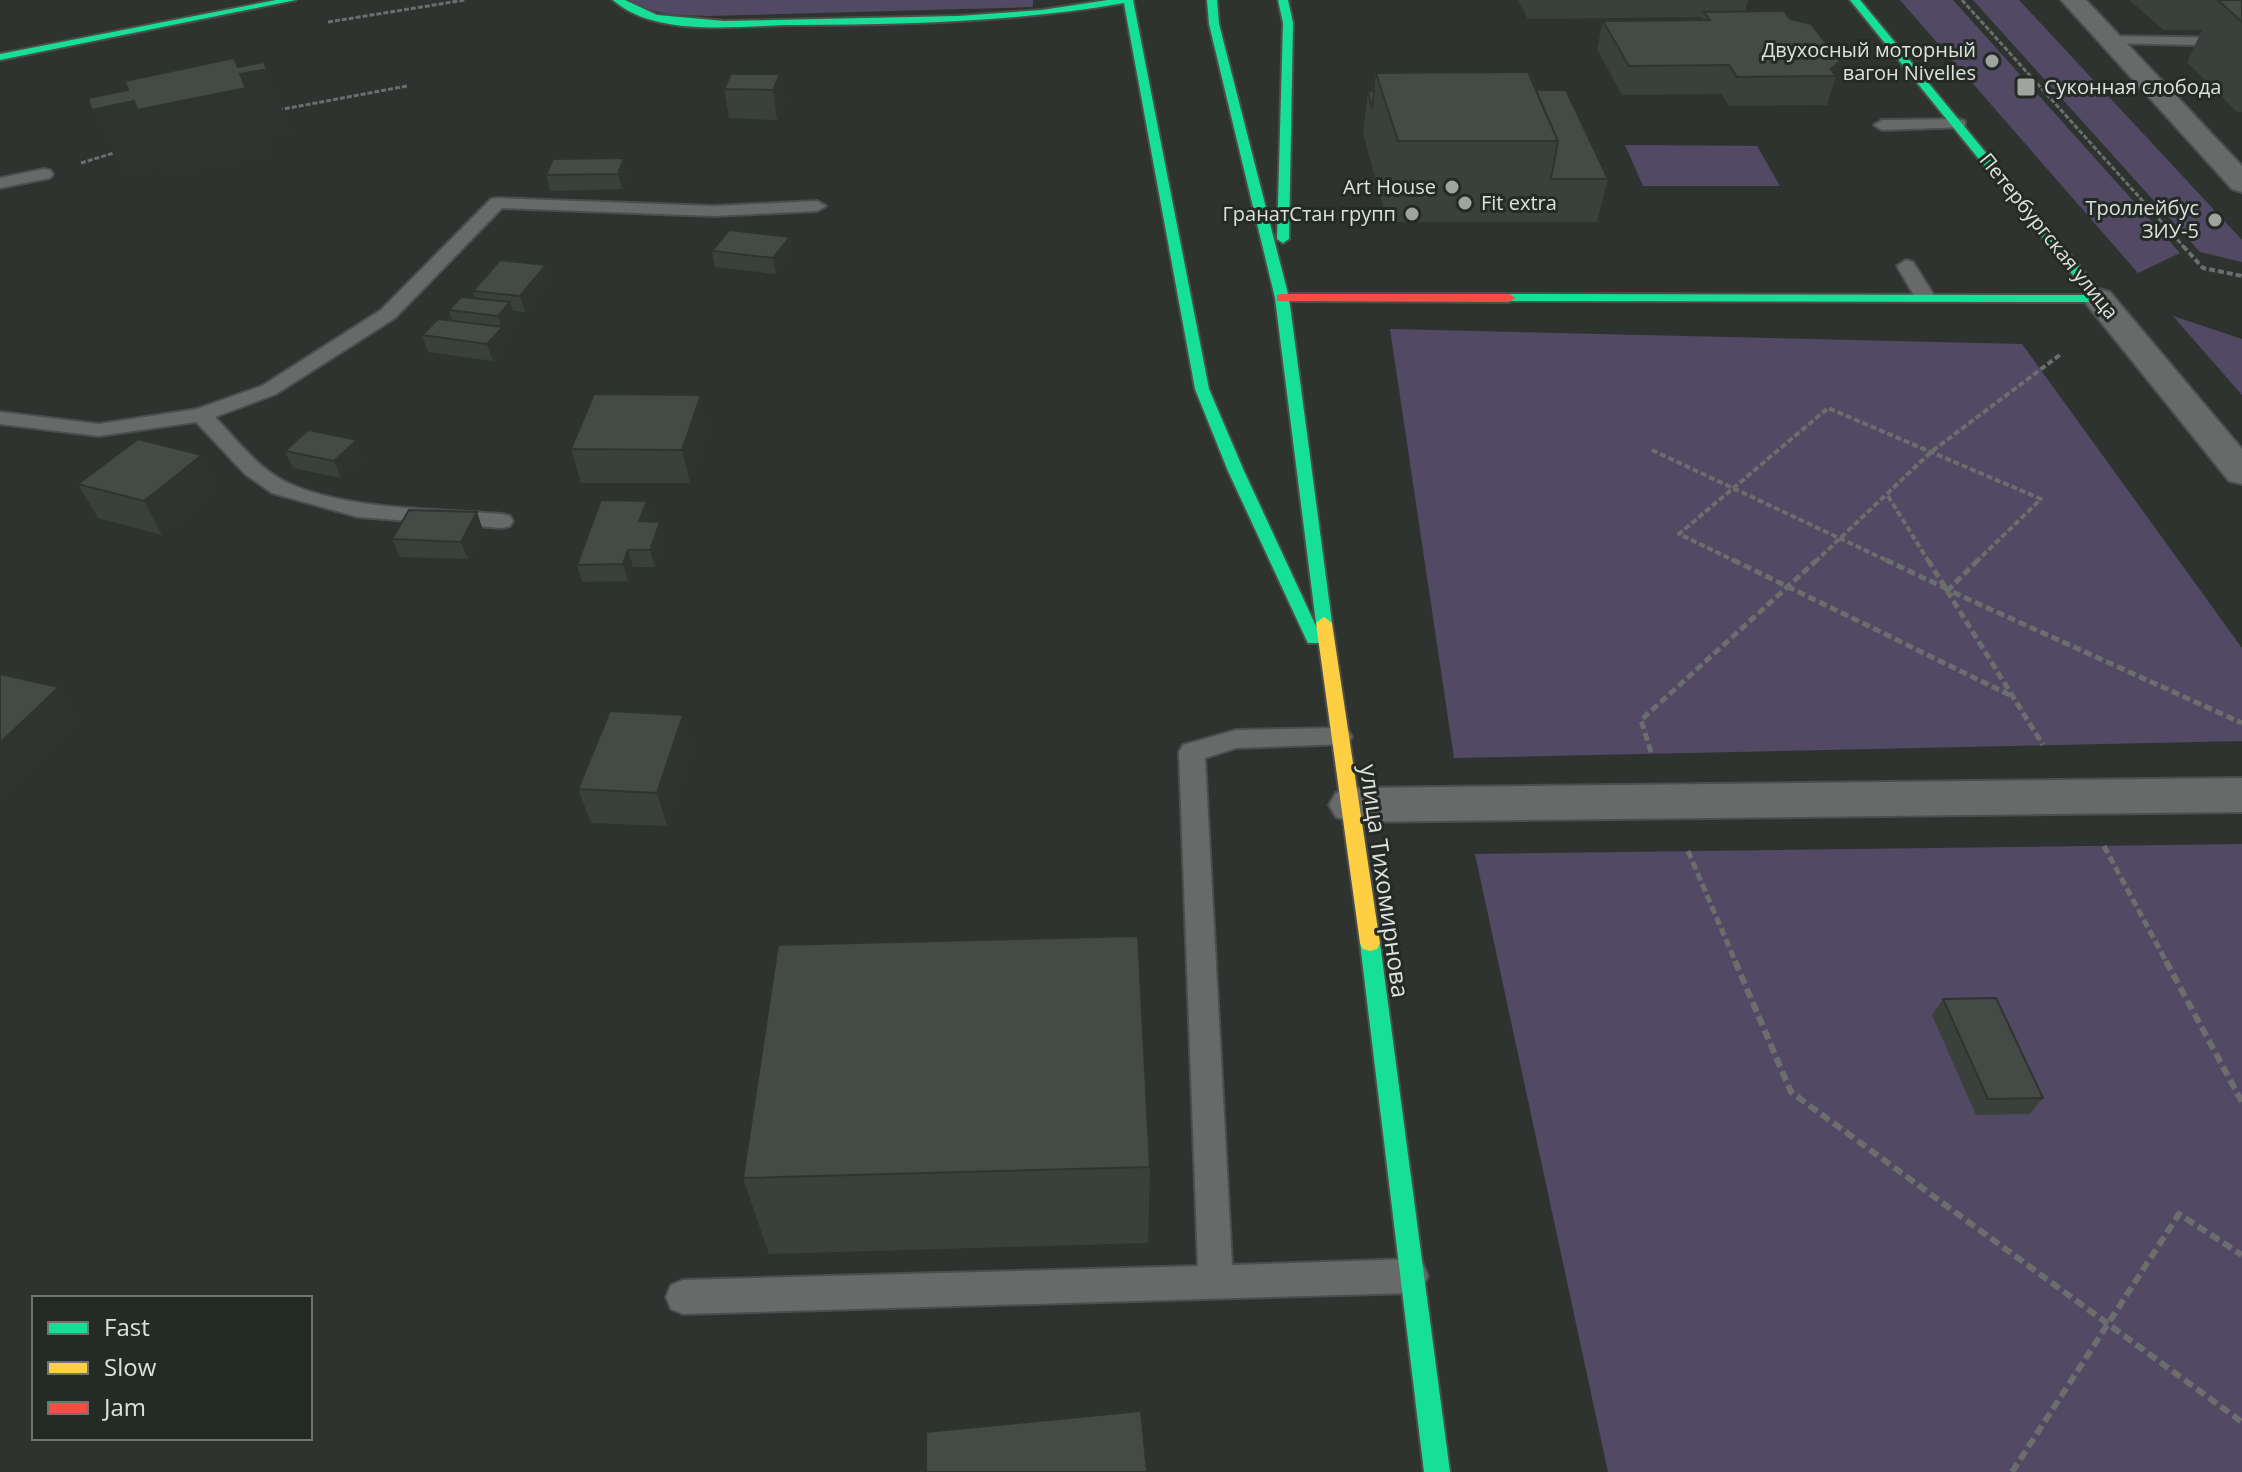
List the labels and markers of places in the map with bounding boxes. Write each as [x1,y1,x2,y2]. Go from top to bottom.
place label: Двухосный моторный вагон Nivelles [1762,36,1976,86]
marker: Двухосный моторный вагон Nivelles [1983,52,2001,70]
place label: Суконная слобода [2044,73,2221,100]
marker: Суконная слобода [2015,76,2037,98]
place label: Art House [1343,173,1436,200]
marker: Art House [1443,178,1461,196]
place label: Fit extra [1481,189,1557,216]
marker: Fit extra [1456,194,1474,212]
place label: Троллейбус ЗИУ-5 [2085,194,2199,244]
place label: ГранатСтан групп [1222,200,1396,227]
marker: ГранатСтан групп [1403,205,1421,223]
marker: Троллейбус ЗИУ-5 [2206,211,2224,229]

